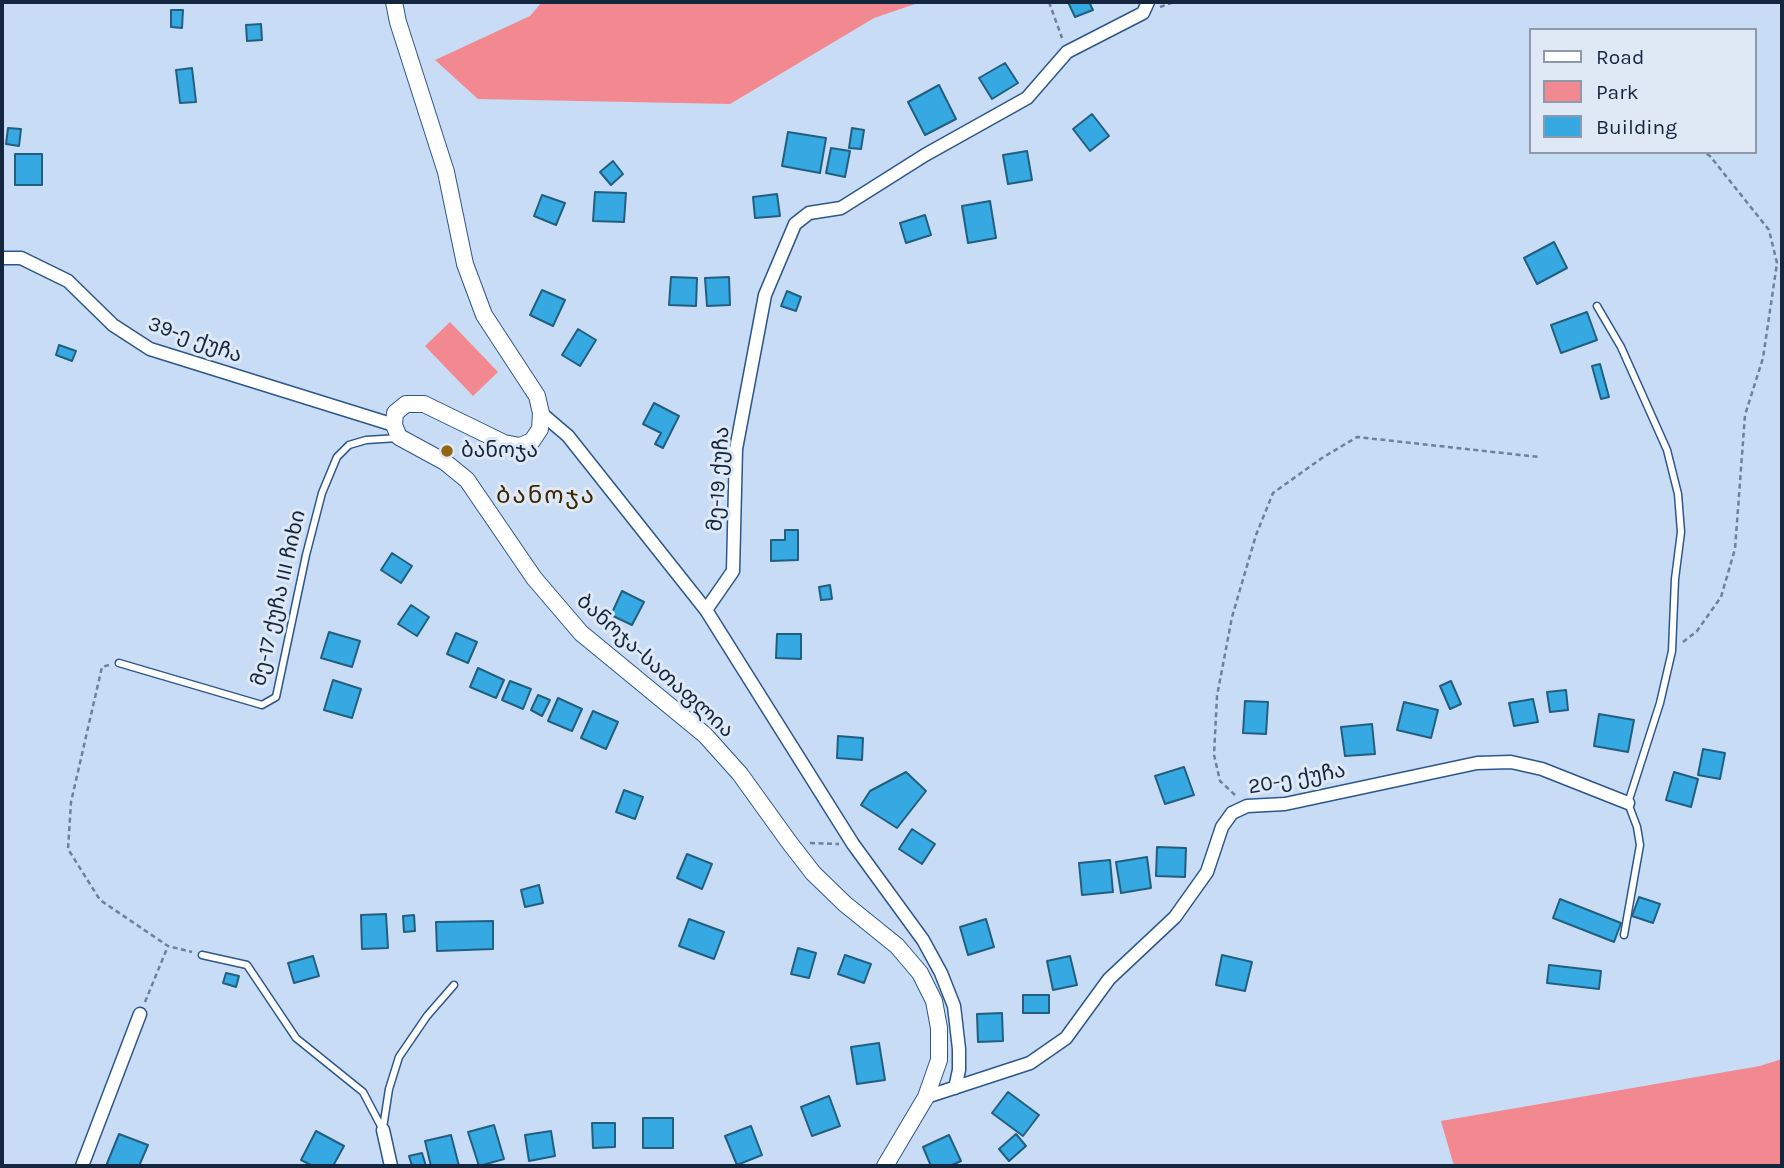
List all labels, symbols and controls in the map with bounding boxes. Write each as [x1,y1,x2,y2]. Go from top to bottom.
legend [1528,28,1756,154]
text: Road [1596,45,1644,69]
text: Park [1596,80,1639,104]
text: Building [1596,115,1677,139]
street label: 39-ე ქუჩა [145,311,245,369]
street label: მე-19 ქუჩა [703,426,735,532]
place label: ბანოჯა [461,438,538,464]
marker: ბანოჯა [439,443,455,459]
district label: ბანოჯა [497,482,595,510]
street label: მე-17 ქუჩა III ჩიხი [247,508,311,688]
street label: ბანოჯა-სათაფლია [571,589,739,743]
street label: 20-ე ქუჩა [1246,758,1348,800]

